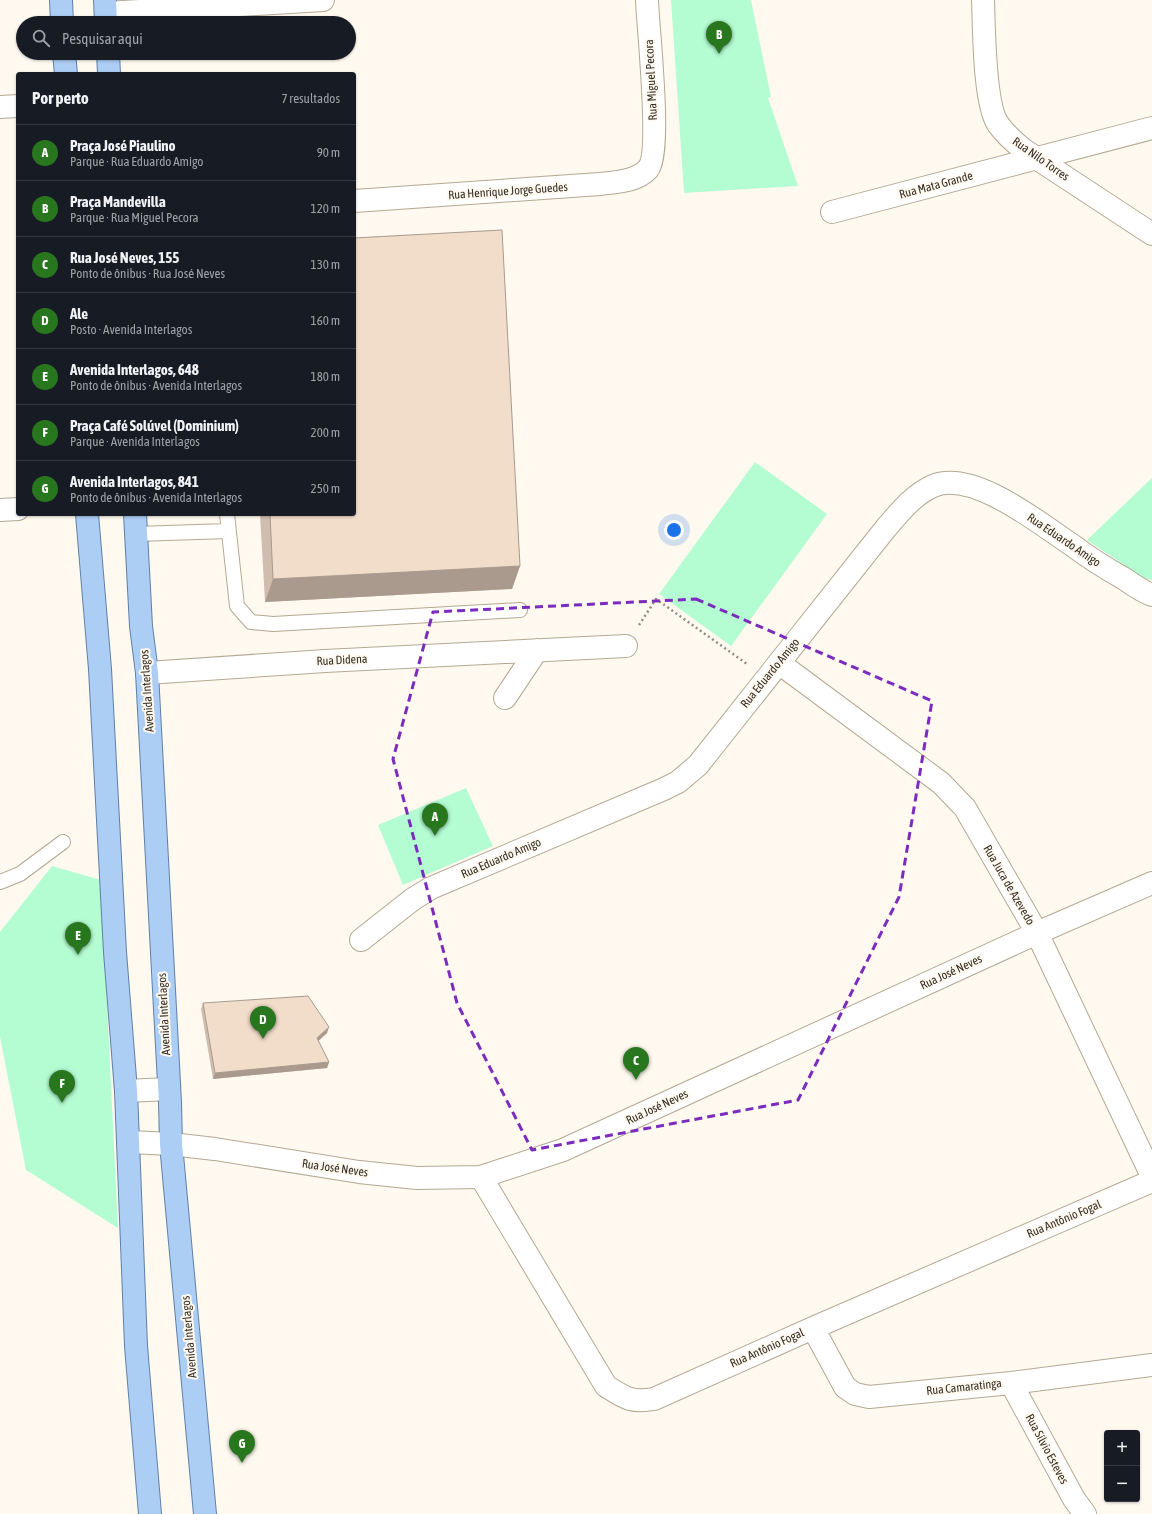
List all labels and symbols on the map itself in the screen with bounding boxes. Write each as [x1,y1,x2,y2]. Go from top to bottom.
pin: B [706,21,732,54]
street label: Rua Miguel Pecora [642,39,660,121]
street label: Rua Nilo Torres [1010,134,1072,184]
street label: Rua Mata Grande [898,168,974,202]
street label: Rua Henrique Jorge Guedes [448,180,568,202]
street label: Rua Eduardo Amigo [1025,510,1104,570]
your location [664,520,684,540]
street label: Rua Eduardo Amigo [738,635,803,711]
street label: Avenida Interlagos [137,649,157,733]
street label: Rua Didena [316,652,368,668]
pin: A [422,803,448,836]
street label: Rua Eduardo Amigo [459,835,543,881]
street label: Rua Juca de Azevedo [980,843,1038,928]
pin: E [65,922,91,955]
street label: Rua José Neves [918,952,984,992]
street label: Avenida Interlagos [155,972,173,1056]
pin: D [250,1006,276,1039]
pin: C [623,1047,649,1080]
pin: F [49,1070,75,1103]
street label: Rua José Neves [624,1087,690,1127]
street label: Rua José Neves [301,1156,369,1180]
street label: Rua Antônio Fogal [1025,1197,1104,1241]
street label: Avenida Interlagos [178,1295,200,1379]
street label: Rua Antônio Fogal [728,1325,807,1371]
street label: Rua Camaratinga [926,1376,1002,1398]
street label: Rua Sílvio Esteves [1023,1412,1071,1486]
pin: G [229,1430,255,1463]

